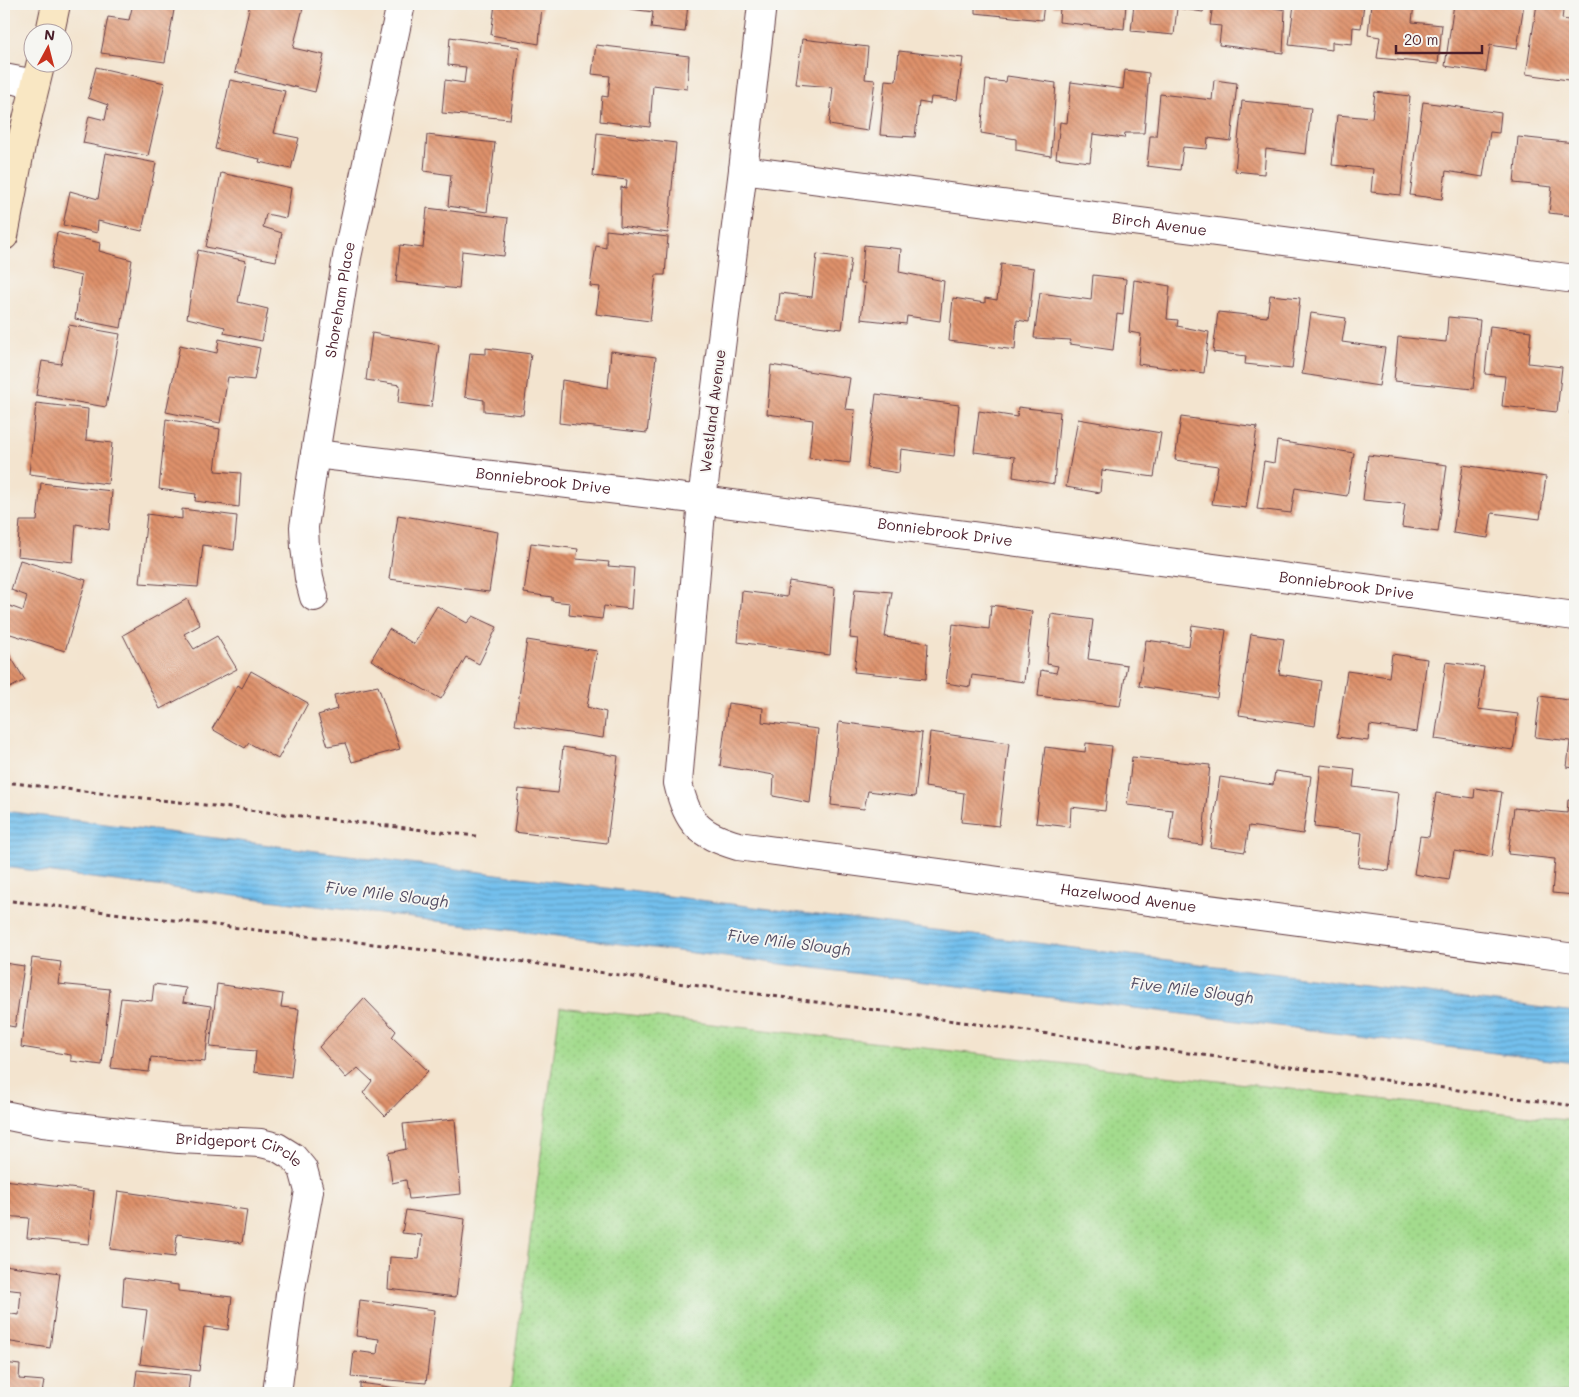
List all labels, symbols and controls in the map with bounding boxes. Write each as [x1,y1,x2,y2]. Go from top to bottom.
north arrow [22,22,72,72]
scale bar [1396,22,1483,54]
text: N [43,25,56,45]
text: 20 m [1404,29,1438,49]
street label: Birch Avenue [1111,207,1208,240]
street label: Shoreham Place [320,240,359,359]
street label: Westland Avenue [695,348,729,474]
street label: Bonniebrook Drive [475,462,612,498]
street label: Bonniebrook Drive [876,512,1014,550]
street label: Bonniebrook Drive [1278,566,1416,604]
water label: Five Mile Slough [324,876,450,911]
street label: Hazelwood Avenue [1059,878,1198,916]
water label: Five Mile Slough [726,924,852,959]
water label: Five Mile Slough [1129,972,1255,1007]
street label: Bridgeport Circle [175,1128,308,1171]

